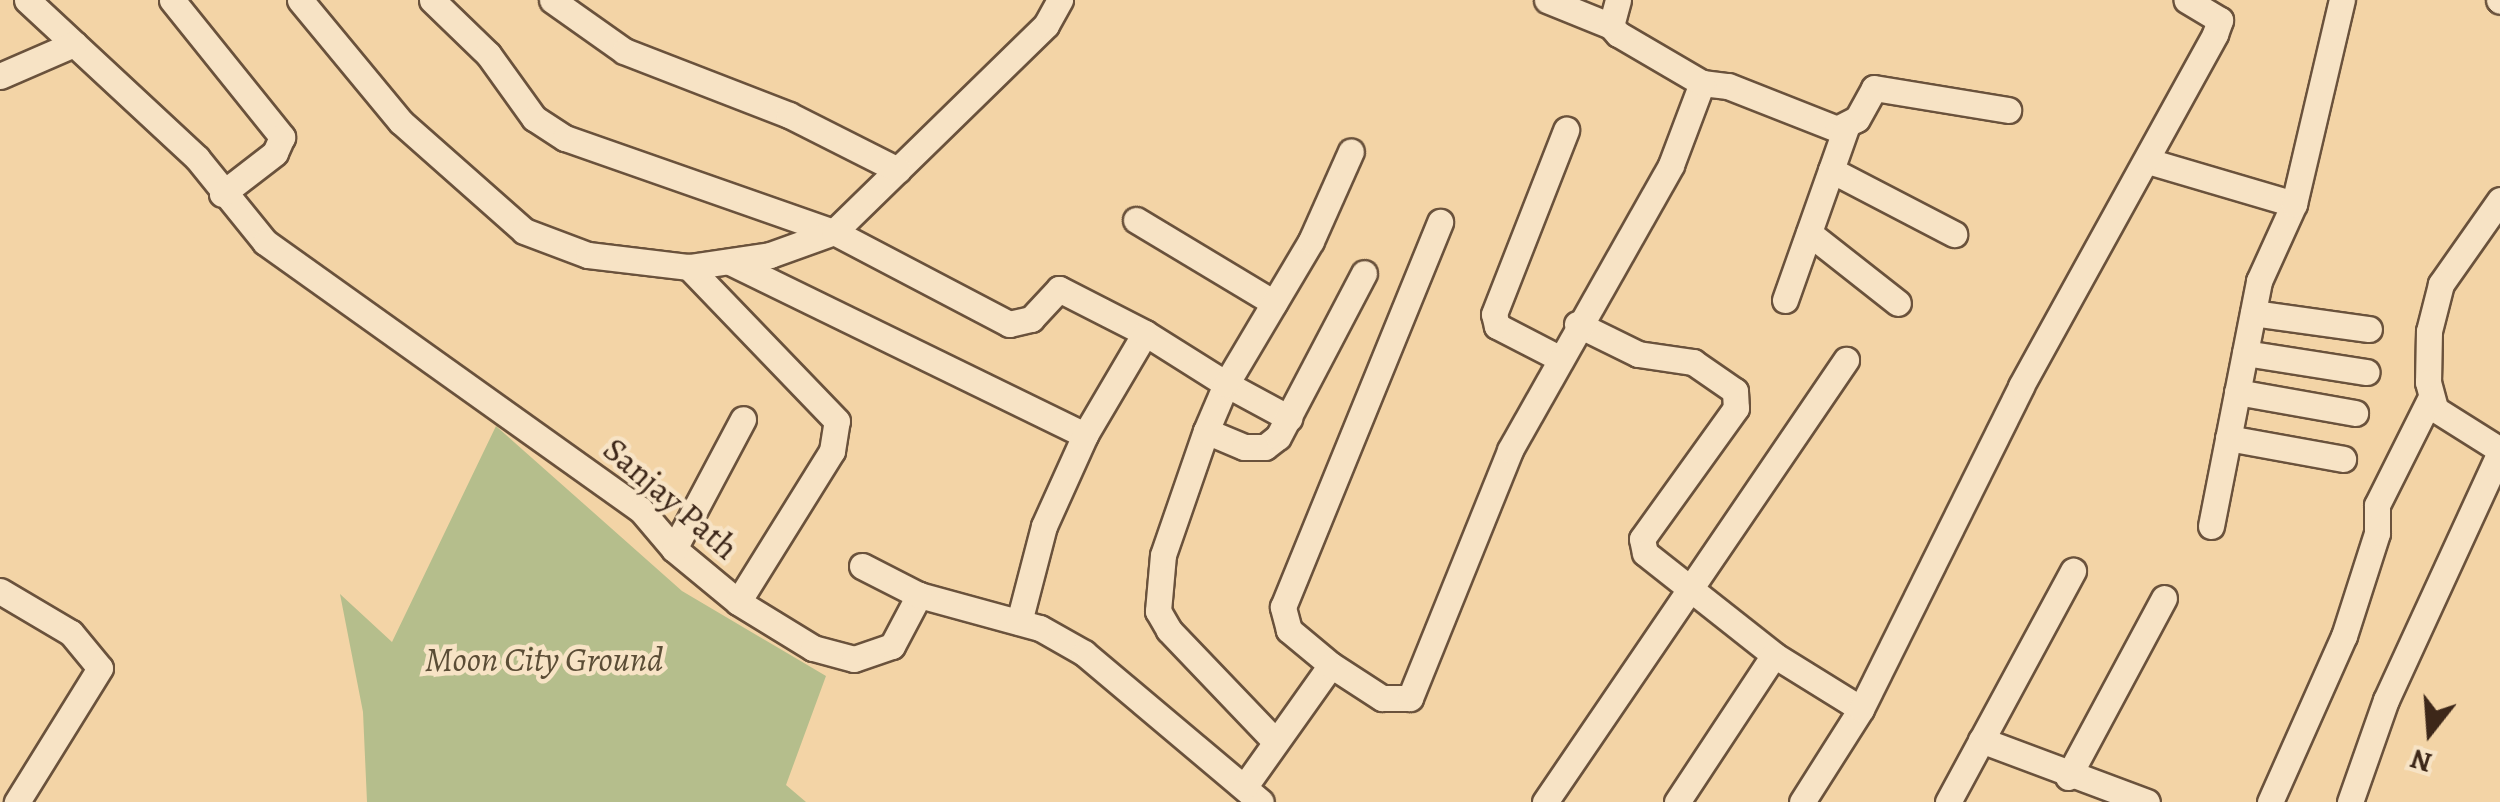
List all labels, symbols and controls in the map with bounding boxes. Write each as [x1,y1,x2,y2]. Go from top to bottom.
street label: Sanjay Path [595,428,747,568]
park label: Moon City Ground [425,638,663,680]
north arrow [2380,682,2480,782]
text: N [2406,740,2437,782]

